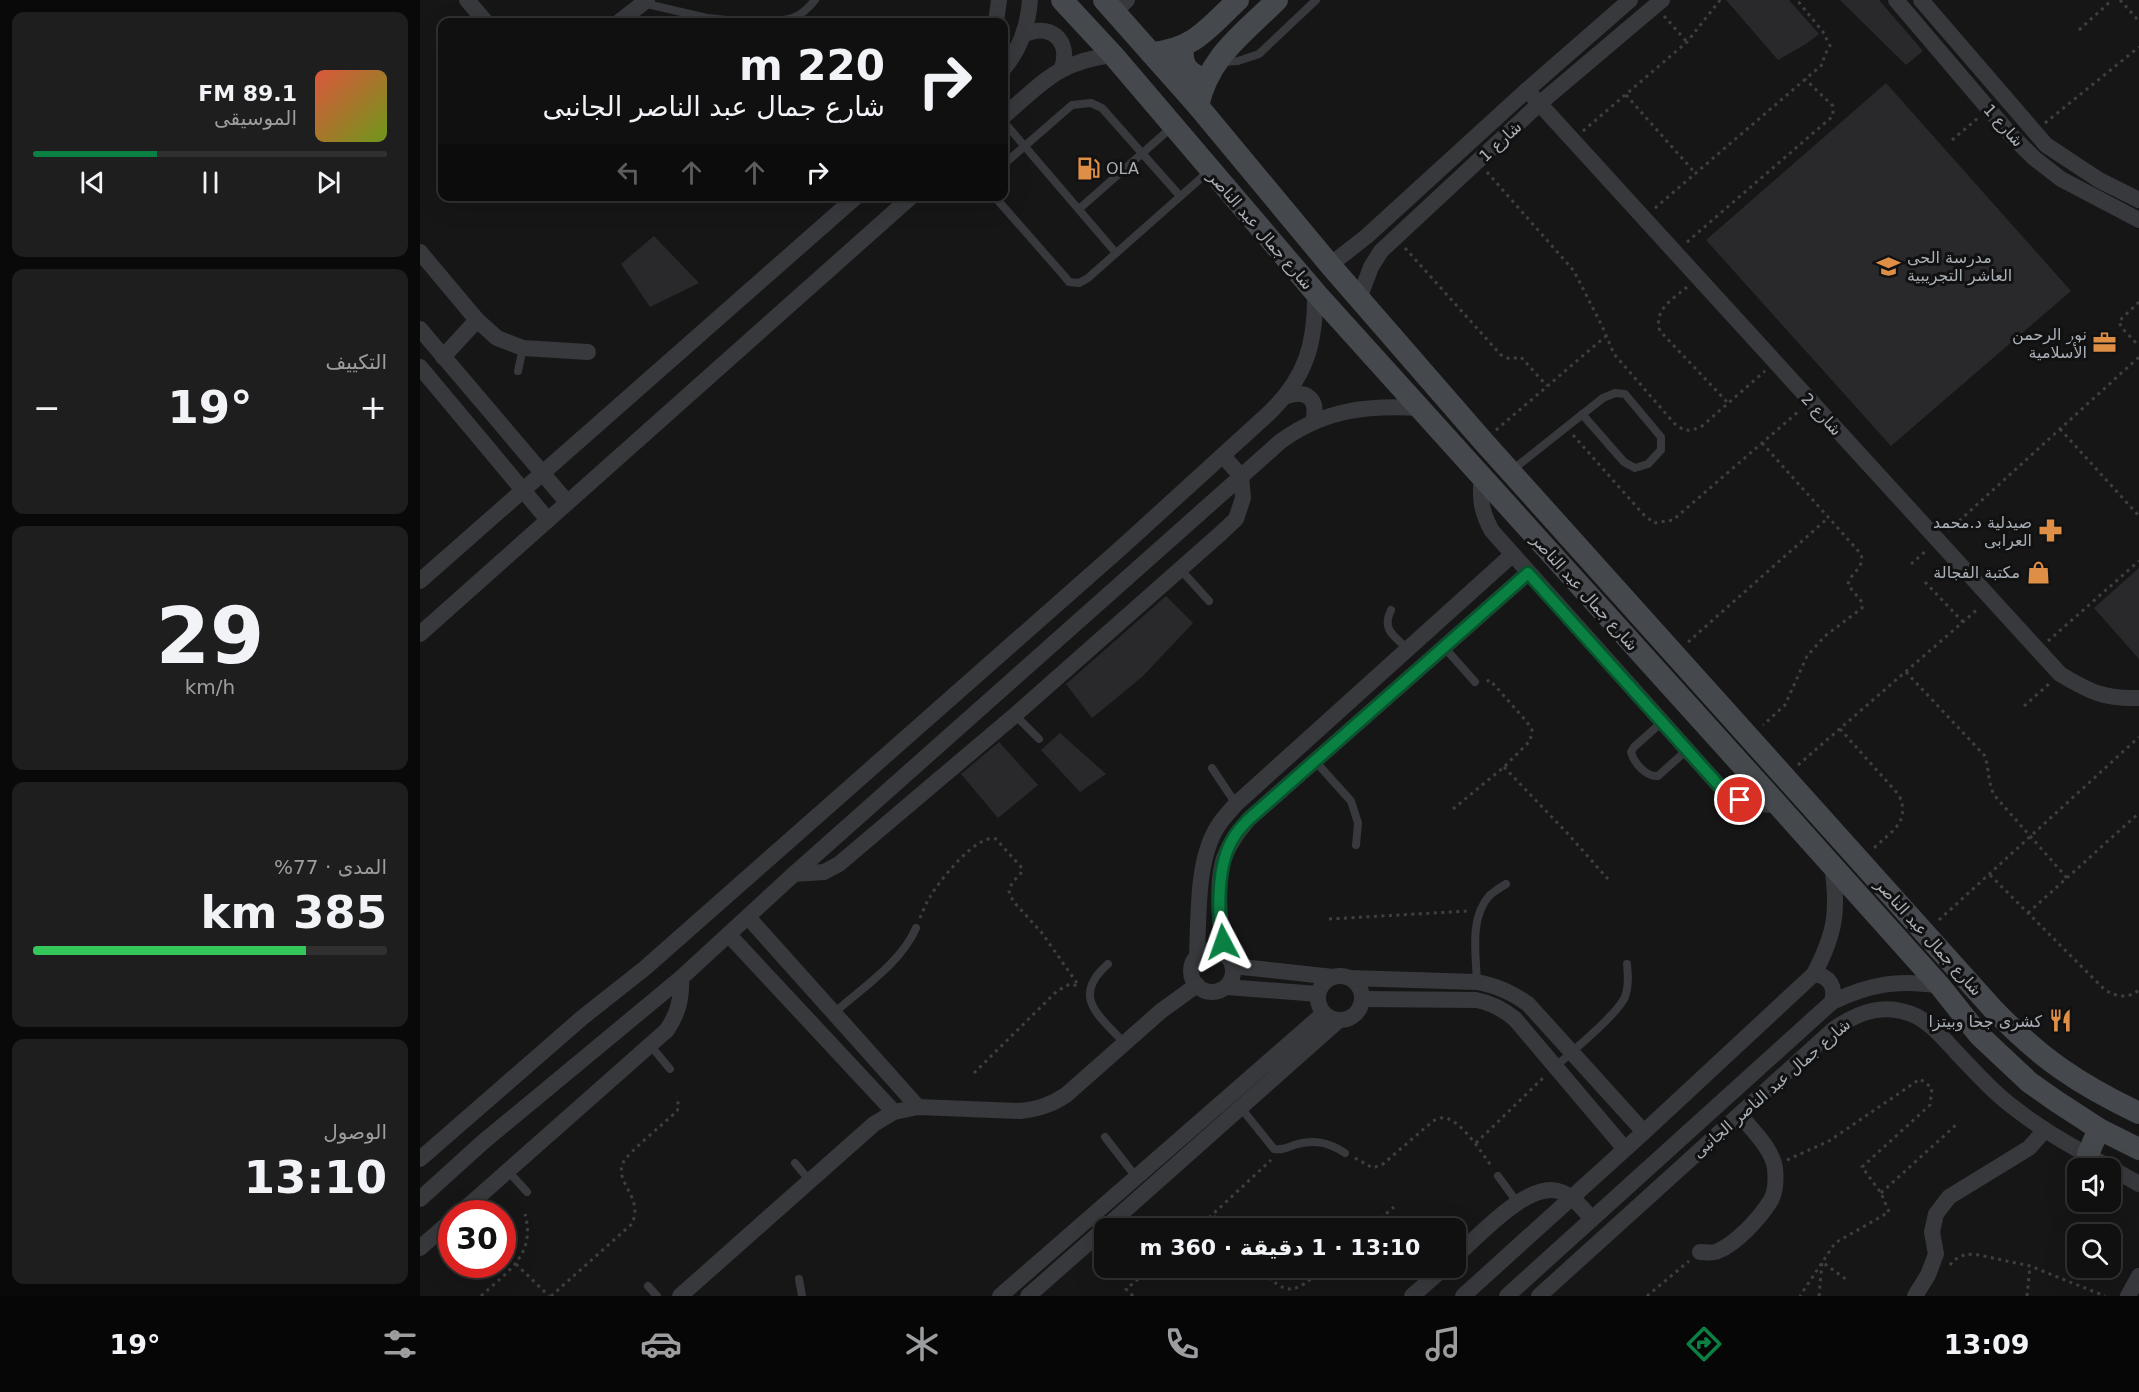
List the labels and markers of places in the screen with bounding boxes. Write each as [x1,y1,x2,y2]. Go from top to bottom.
fuel station icon: OLA [1075,155,1101,181]
place label: OLA [1106,159,1139,178]
place label: مدرسة الحى العاشر التجريبية [1907,248,2012,286]
school or university icon: مدرسة الحى العاشر التجريبية [1876,253,1902,279]
place label: نور الرحمن الأسلامية [2012,325,2087,362]
office icon: نور الرحمن الأسلامية [2092,330,2118,356]
place label: صيدلية د.محمد العرابى [1933,513,2032,551]
pharmacy icon: صيدلية د.محمد العرابى [2037,518,2063,544]
shop icon: مكتبة الفجالة [2025,559,2051,585]
place label: مكتبة الفجالة [1933,563,2020,582]
pin [1714,774,1765,825]
restaurant icon: كشرى جحا وبيتزا [2047,1008,2073,1034]
place label: كشرى جحا وبيتزا [1928,1012,2042,1032]

